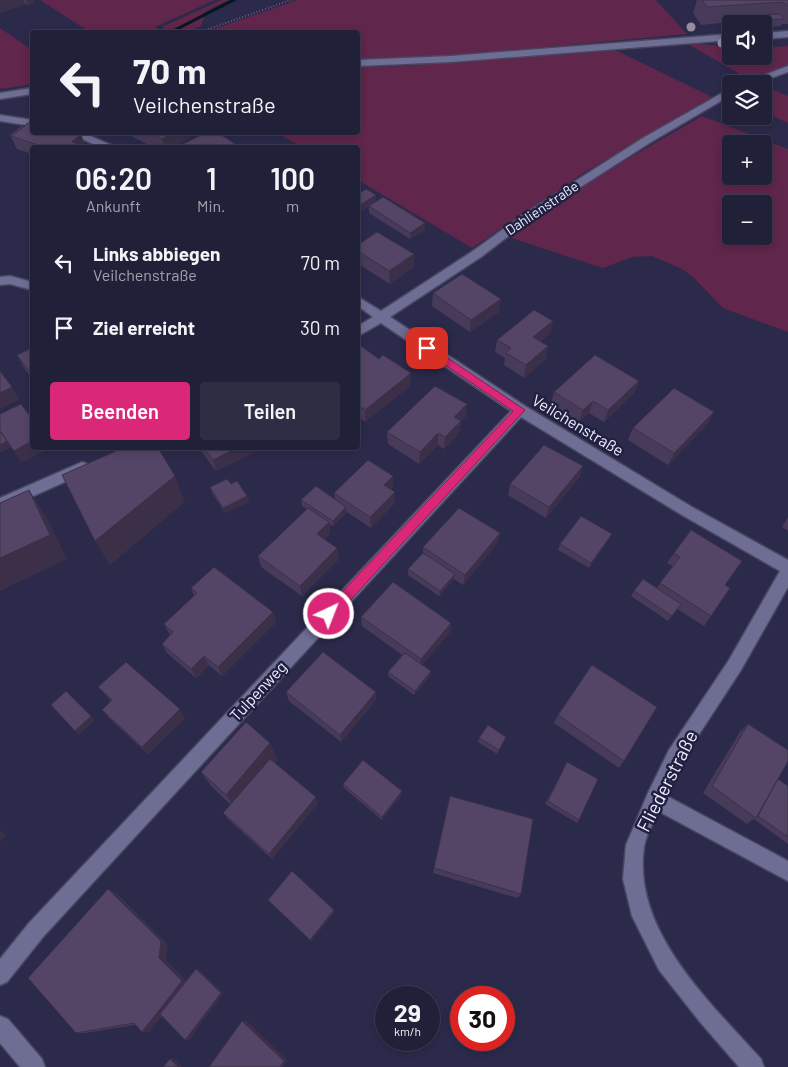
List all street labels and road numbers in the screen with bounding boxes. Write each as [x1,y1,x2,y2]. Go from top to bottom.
street label: Dahlienstraße [502,177,581,238]
street label: Veilchenstraße [529,390,628,459]
street label: Tulpenweg [225,657,290,724]
street label: Fliederstraße [631,726,702,835]

